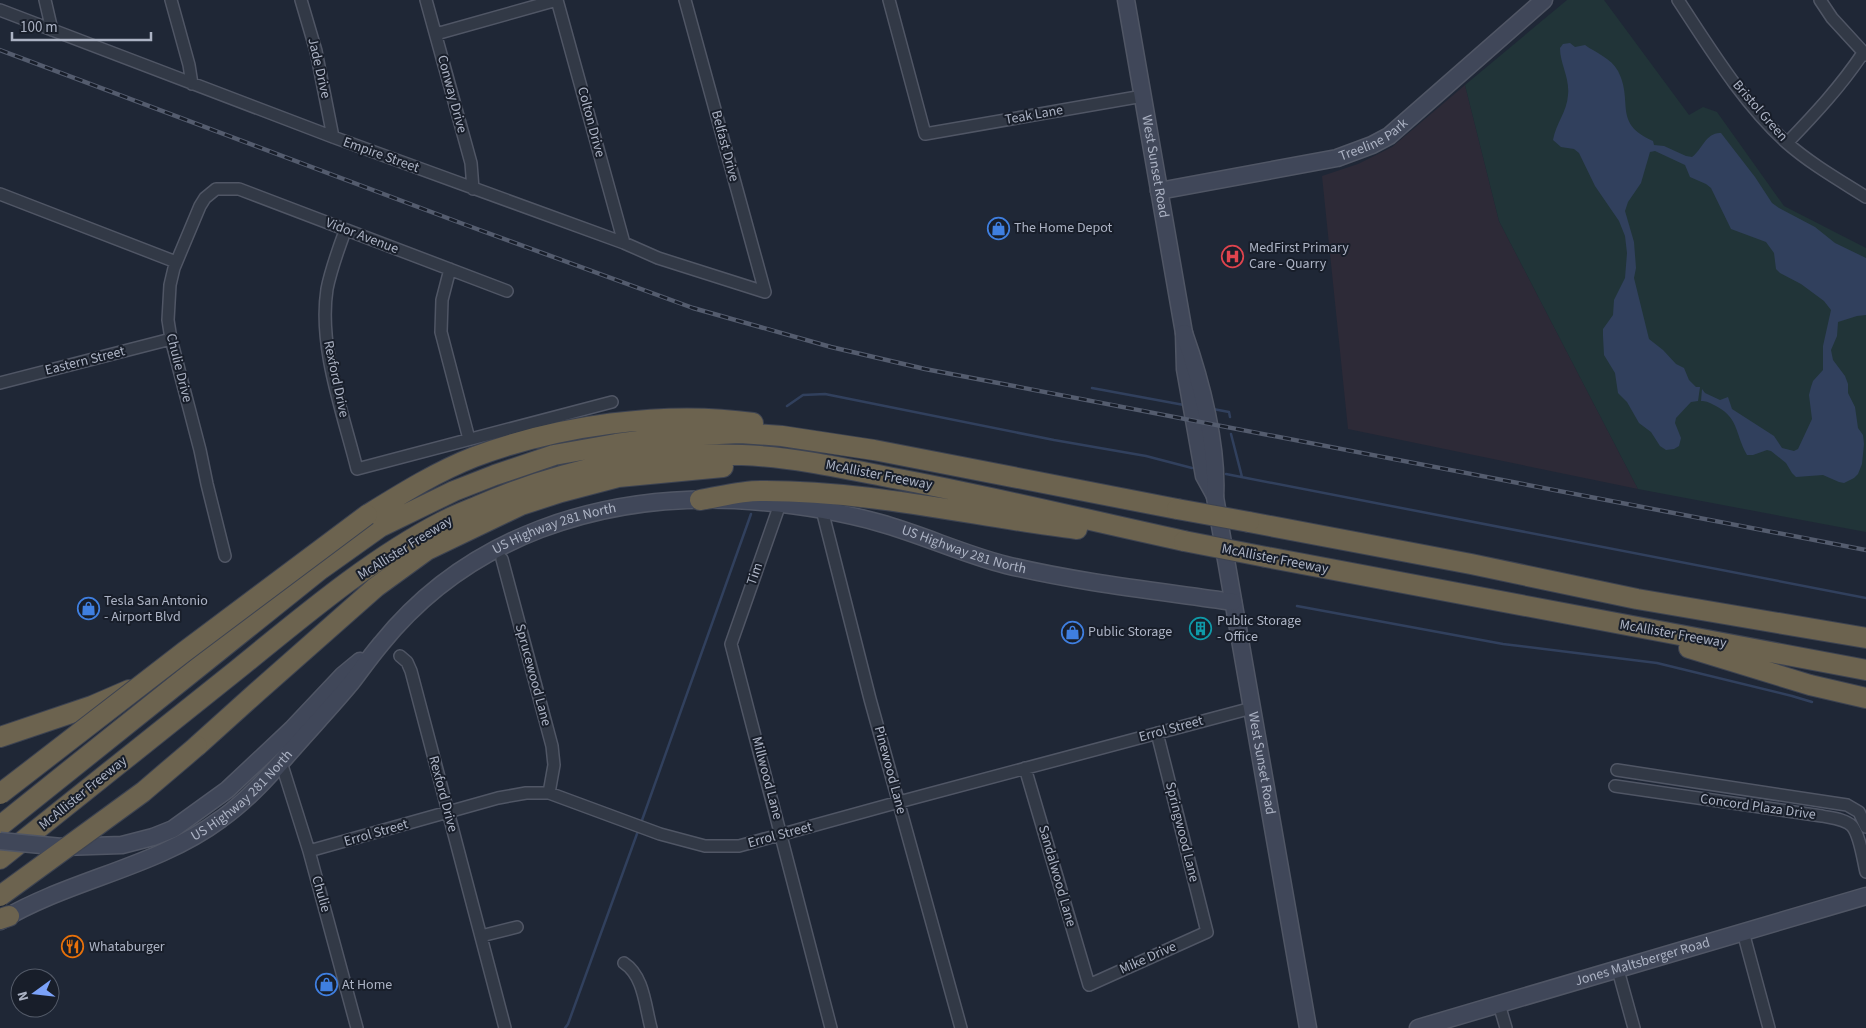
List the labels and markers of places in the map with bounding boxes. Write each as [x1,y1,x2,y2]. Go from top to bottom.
shop icon: The Home Depot [986,216,1010,240]
place label: The Home Depot [1014,218,1113,238]
place label: MedFirst Primary Care - Quarry [1249,238,1349,274]
hospital icon: MedFirst Primary Care - Quarry [1221,244,1245,268]
place label: Tesla San Antonio - Airport Blvd [104,591,208,627]
shop icon: Tesla San Antonio - Airport Blvd [76,597,100,621]
place label: Public Storage - Office [1217,611,1301,647]
building icon: Public Storage - Office [1189,617,1213,641]
shop icon: Public Storage [1060,620,1084,644]
place label: Public Storage [1088,622,1172,642]
restaurant icon: Whataburger [61,935,85,959]
place label: Whataburger [89,937,165,957]
shop icon: At Home [314,973,338,997]
place label: At Home [342,975,392,995]

